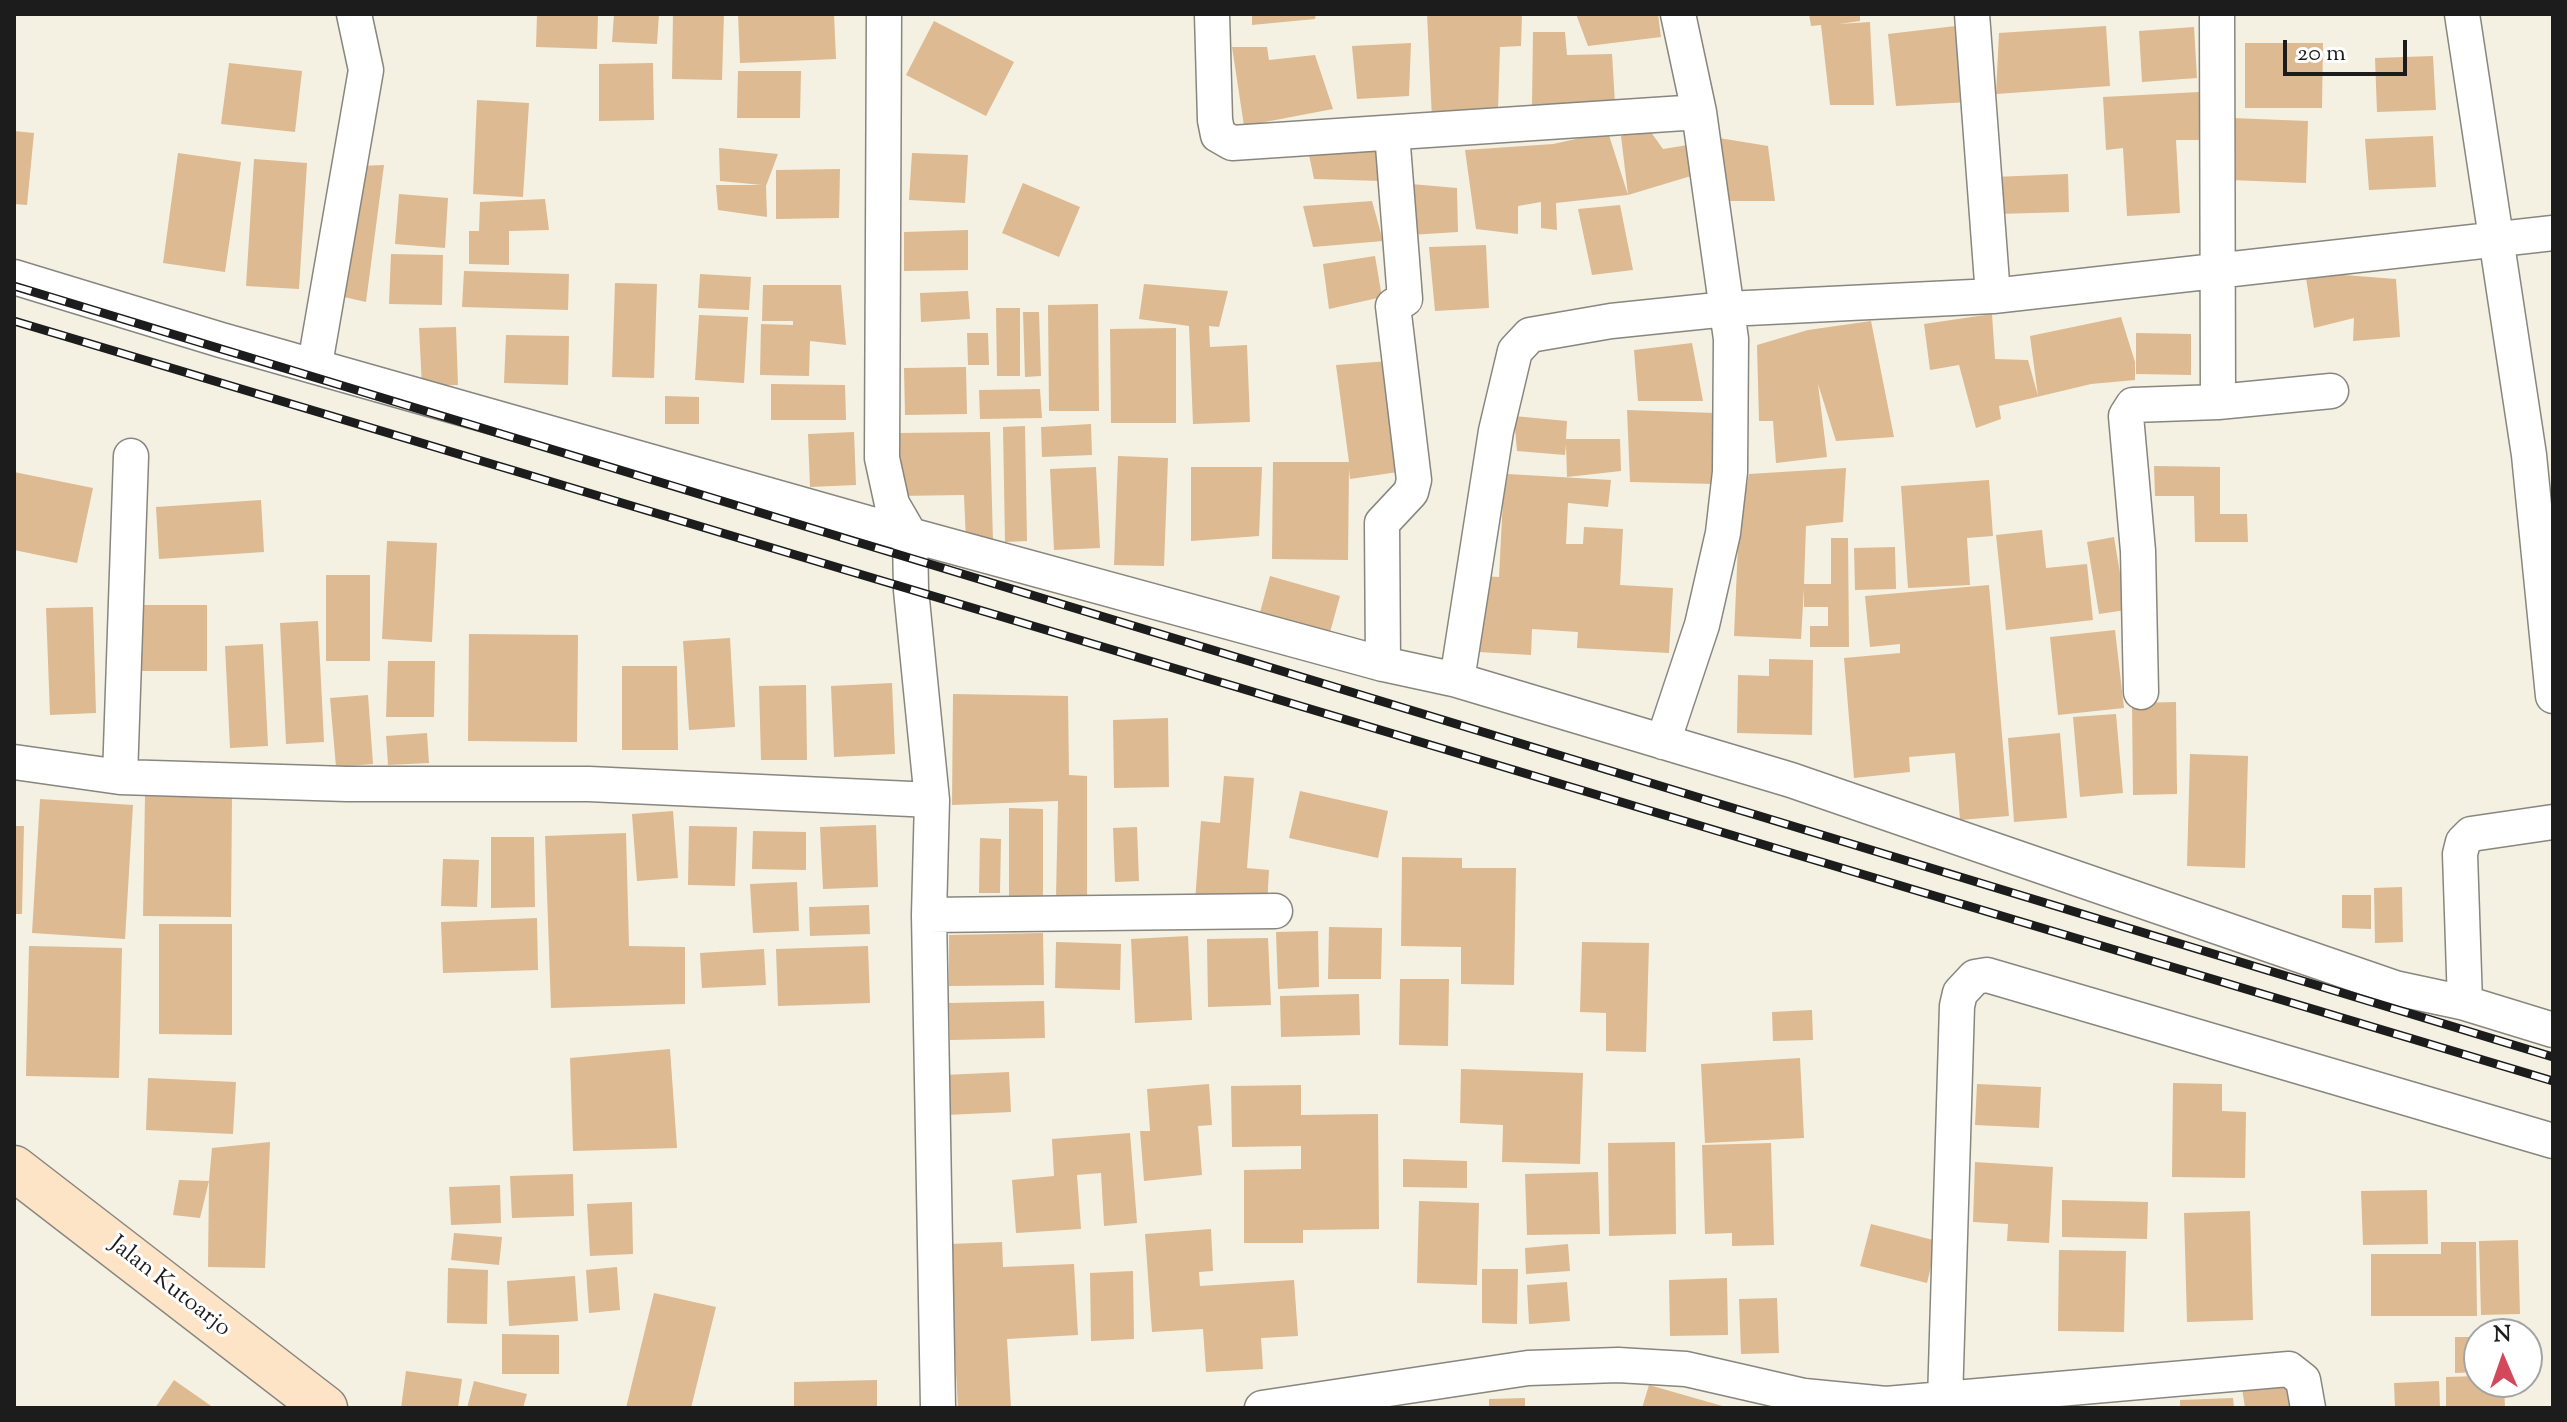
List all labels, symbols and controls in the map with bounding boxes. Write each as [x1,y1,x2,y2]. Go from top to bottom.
scale bar [2287,24,2411,74]
text: 20 m [2297,37,2346,71]
street label: Jalan Kutoarjo [102,1232,236,1344]
north arrow [2463,1318,2543,1398]
text: N [2493,1320,2512,1352]

